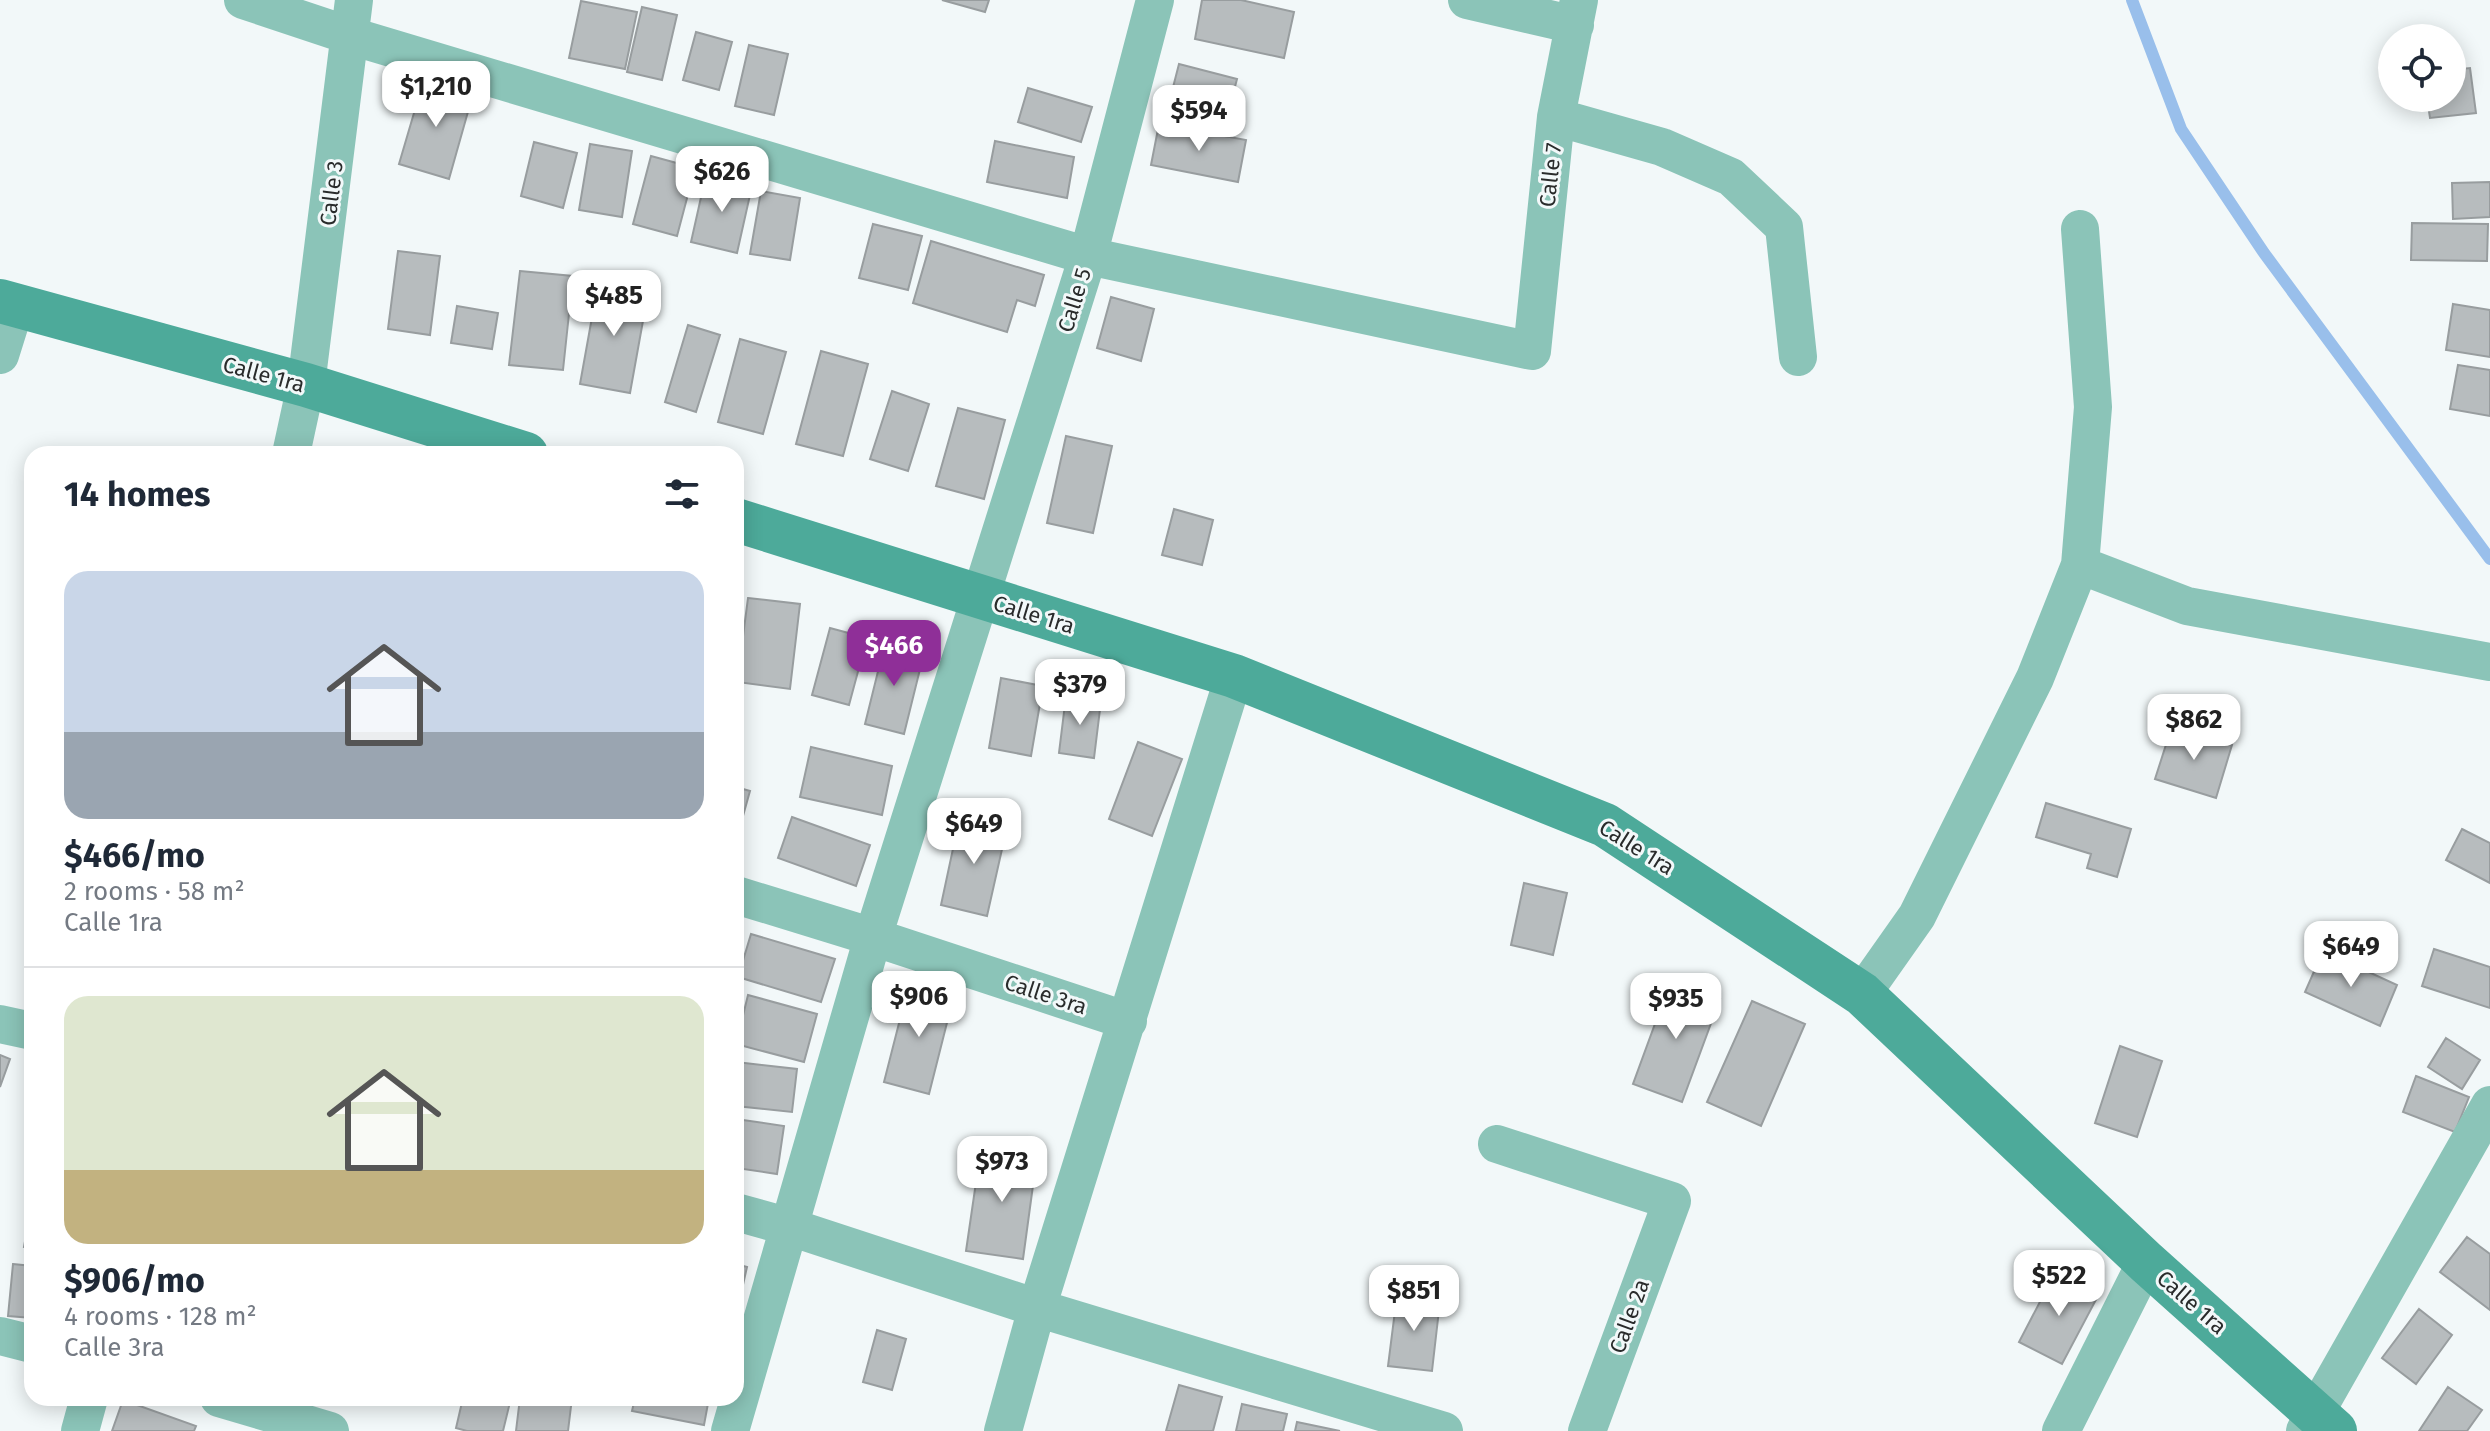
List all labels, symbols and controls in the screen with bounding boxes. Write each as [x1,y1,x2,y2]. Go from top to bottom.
map controls [2378,24,2466,112]
button: locate [2378,24,2466,112]
pin: $1,210 [371,61,501,129]
text: $1,210 [400,71,472,102]
pin: $594 [1152,85,1246,153]
text: $594 [1171,95,1227,126]
street label: Calle 7 [1534,141,1567,208]
pin: $626 [675,146,769,214]
text: $626 [694,156,750,187]
street label: Calle 3 [314,159,349,227]
street label: Calle 5 [1052,265,1097,335]
pin: $485 [567,270,661,338]
text: $485 [585,280,643,311]
street label: Calle 1ra [220,351,308,398]
icon: filters [660,472,704,516]
text: 14 homes [64,474,210,515]
street label: Calle 1ra [990,589,1078,640]
pin: $466 [847,620,941,688]
icon: home [312,623,456,767]
text: $466 [865,630,923,661]
pin: $379 [1033,659,1127,727]
text: $379 [1053,669,1107,700]
pin: $862 [2147,694,2241,762]
text: $862 [2165,704,2223,735]
pin: $649 [927,798,1021,866]
text: $649 [945,808,1003,839]
street label: Calle 1ra [1594,814,1679,881]
text: $466/mo [64,835,205,876]
text: 2 rooms · 58 m² [64,876,245,907]
text: Calle 1ra [64,907,163,938]
pin: $649 [2304,921,2398,989]
text: $649 [2322,931,2380,962]
street label: Calle 3ra [1001,968,1090,1020]
pin: $906 [872,971,966,1039]
pin: $935 [1629,973,1723,1041]
text: $906 [890,981,948,1012]
text: $935 [1648,983,1704,1014]
icon: home [312,1048,456,1192]
pin: $973 [955,1136,1049,1204]
text: $973 [975,1146,1029,1177]
pin: $522 [2012,1250,2106,1318]
text: $906/mo [64,1260,205,1301]
text: $522 [2032,1260,2086,1291]
pin: $851 [1367,1265,1461,1333]
street label: Calle 1ra [2151,1265,2232,1340]
text: $851 [1387,1275,1441,1306]
street label: Calle 2a [1604,1275,1655,1357]
text: 4 rooms · 128 m² [64,1301,257,1332]
text: Calle 3ra [64,1332,165,1363]

